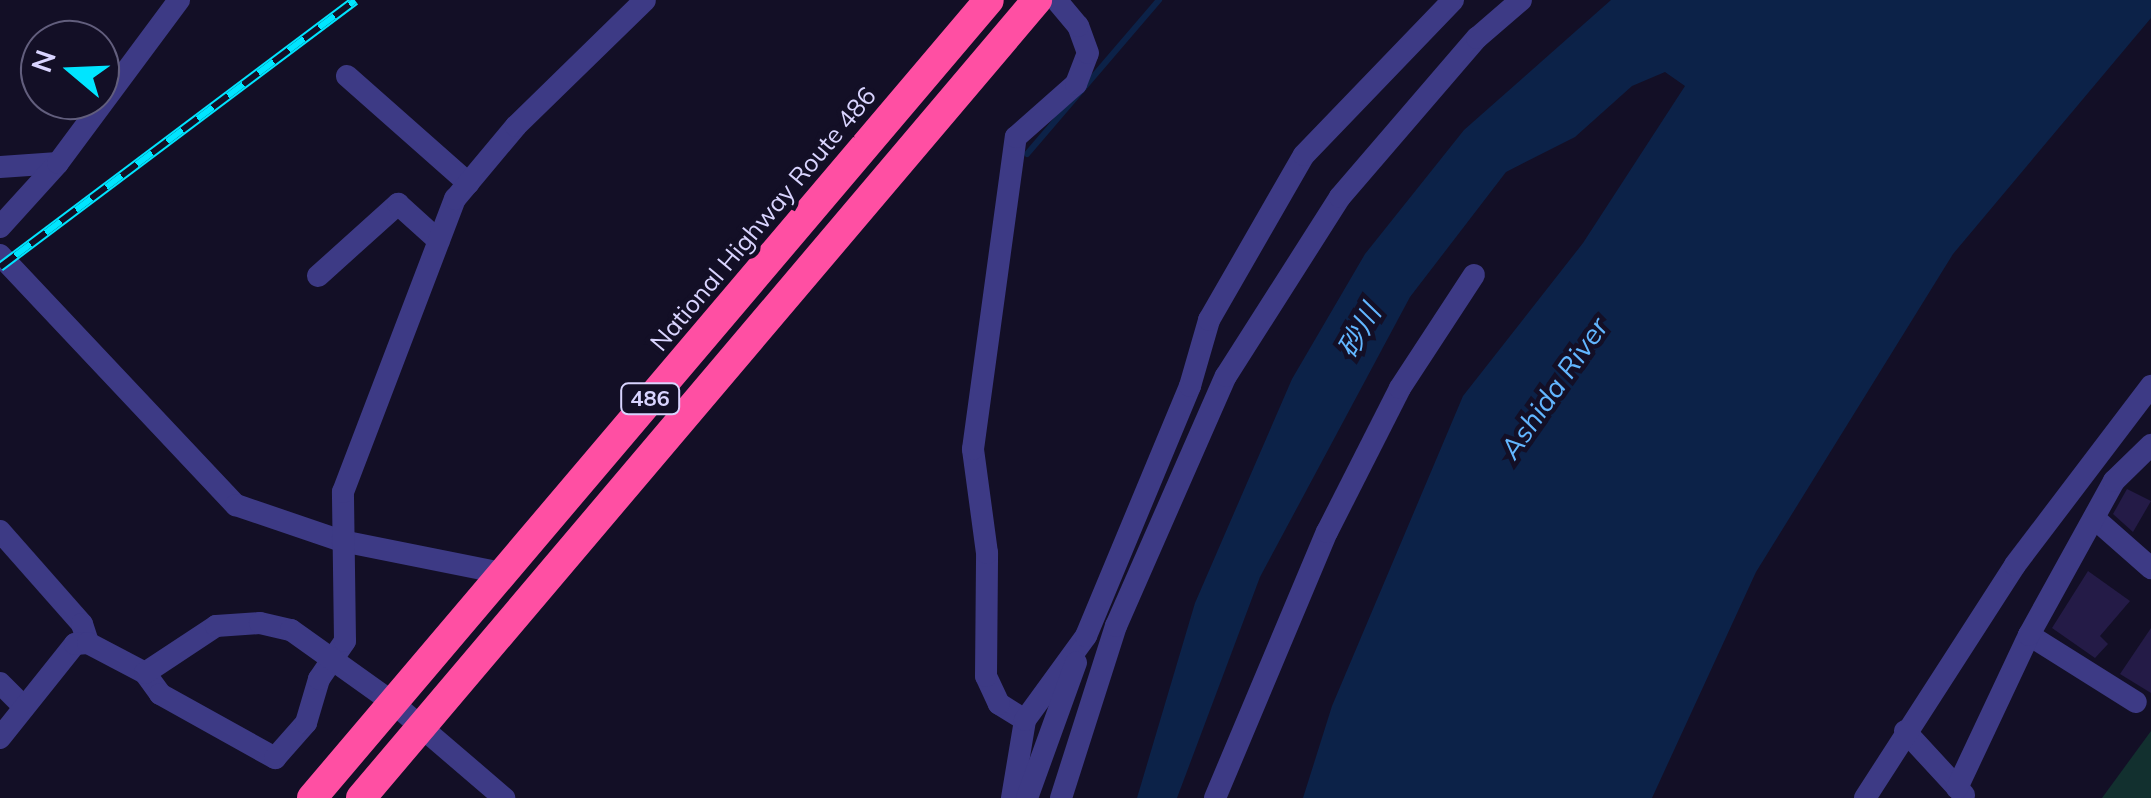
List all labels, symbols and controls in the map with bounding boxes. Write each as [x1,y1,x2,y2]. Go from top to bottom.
north arrow [20,20,120,120]
text: N [23,45,63,76]
street label: National Highway Route 486 [644,81,882,357]
water label: 砂川 [1330,298,1388,364]
water label: Ashida River [1493,311,1615,465]
road number: 486 [620,382,680,416]

